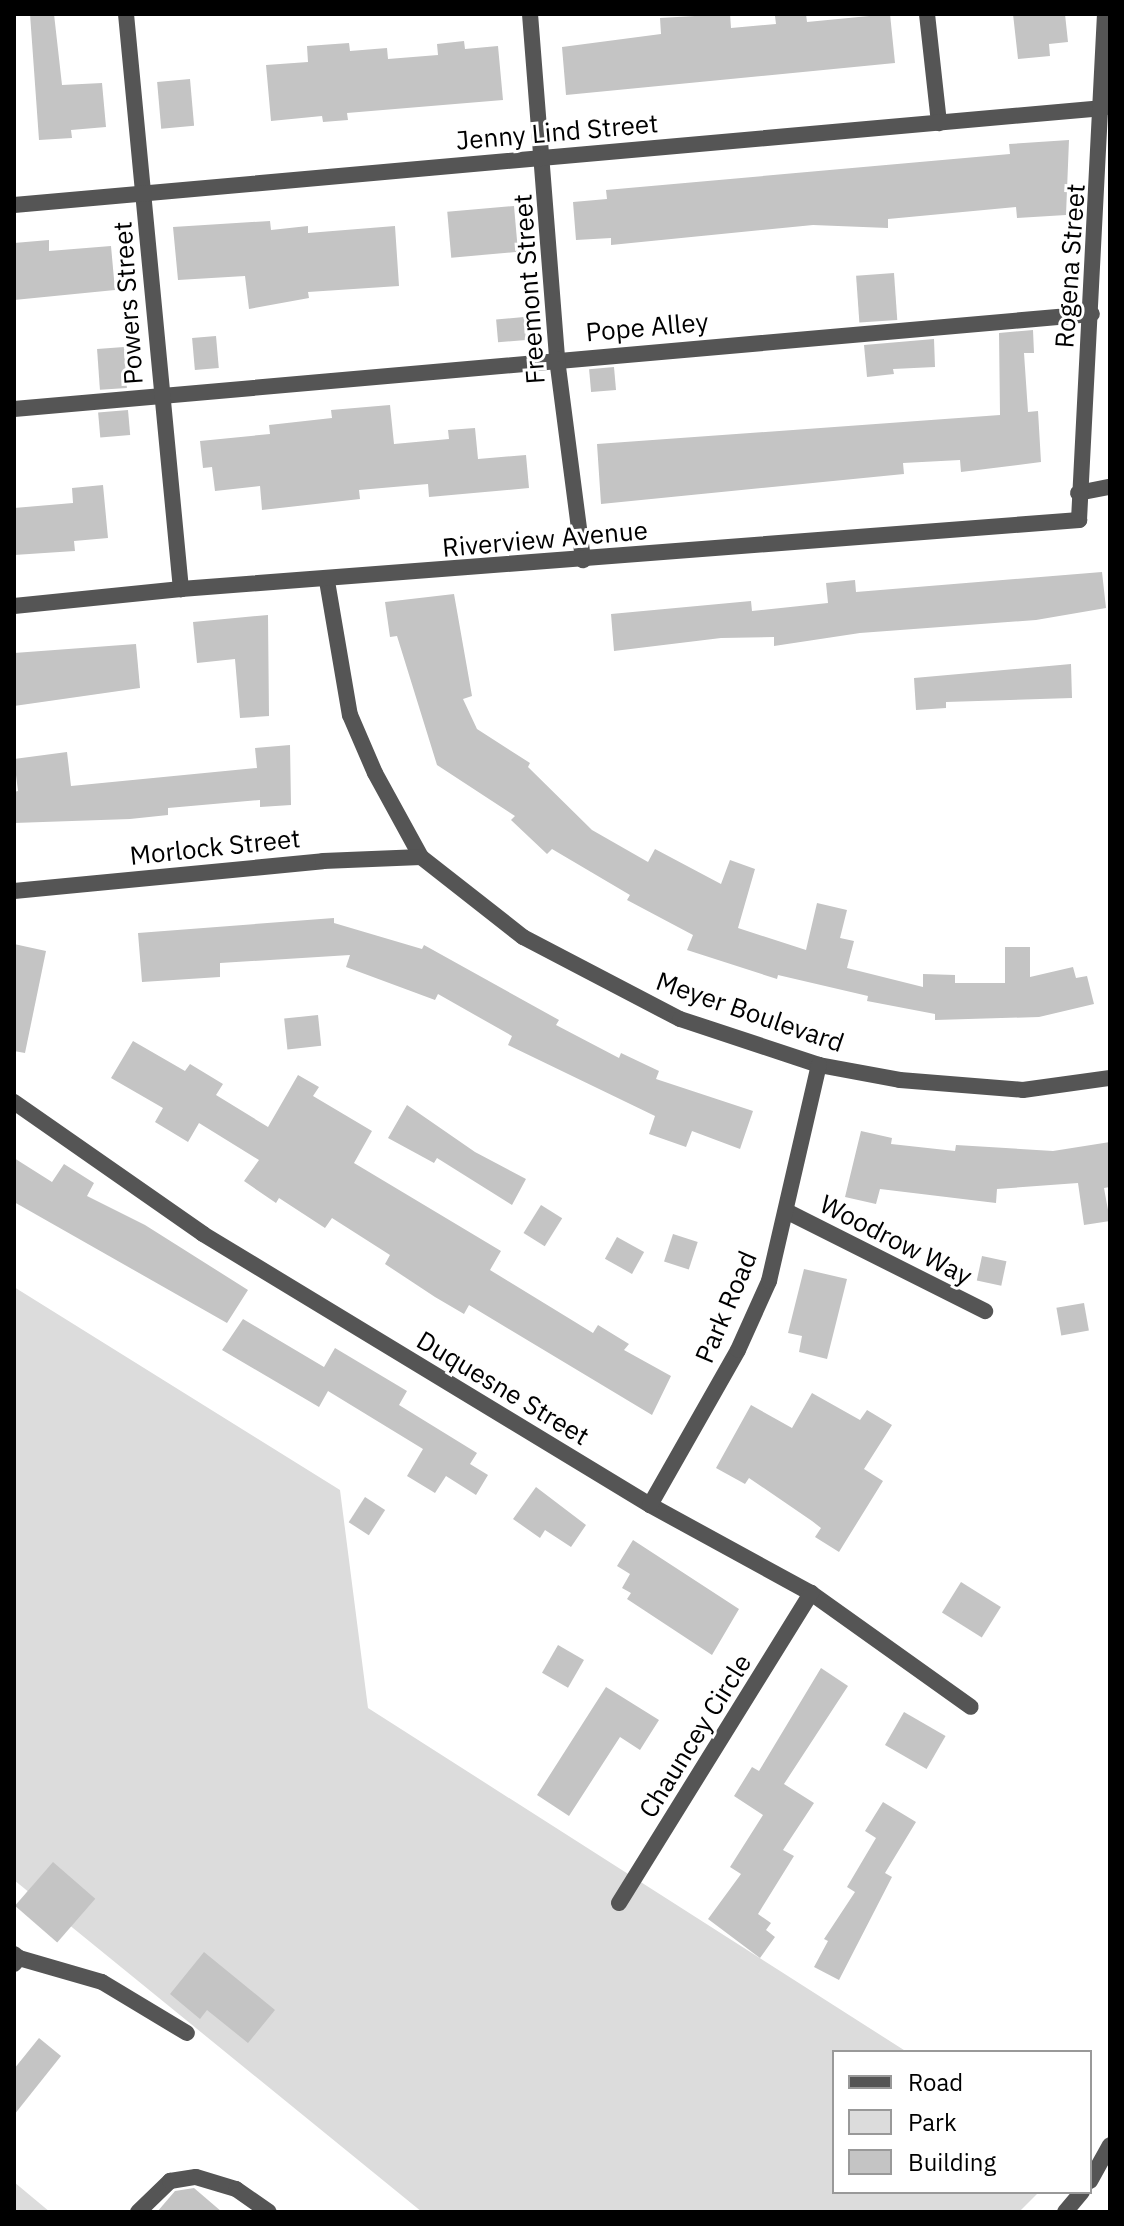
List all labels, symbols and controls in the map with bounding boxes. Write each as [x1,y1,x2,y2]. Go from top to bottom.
street label: Jenny Lind Street [455,108,659,156]
street label: Rogena Street [1049,183,1091,349]
street label: Freemont Street [507,193,551,385]
street label: Powers Street [107,220,149,386]
street label: Pope Alley [584,306,710,348]
street label: Riverview Avenue [441,514,649,564]
street label: Morlock Street [128,823,302,871]
street label: Meyer Boulevard [652,965,848,1059]
street label: Woodrow Way [815,1188,977,1292]
street label: Park Road [688,1246,764,1368]
street label: Duquesne Street [411,1324,595,1452]
street label: Chauncey Circle [632,1648,758,1824]
legend [832,2050,1092,2194]
text: Road [908,2066,963,2098]
text: Park [908,2106,957,2138]
text: Building [908,2146,996,2178]

